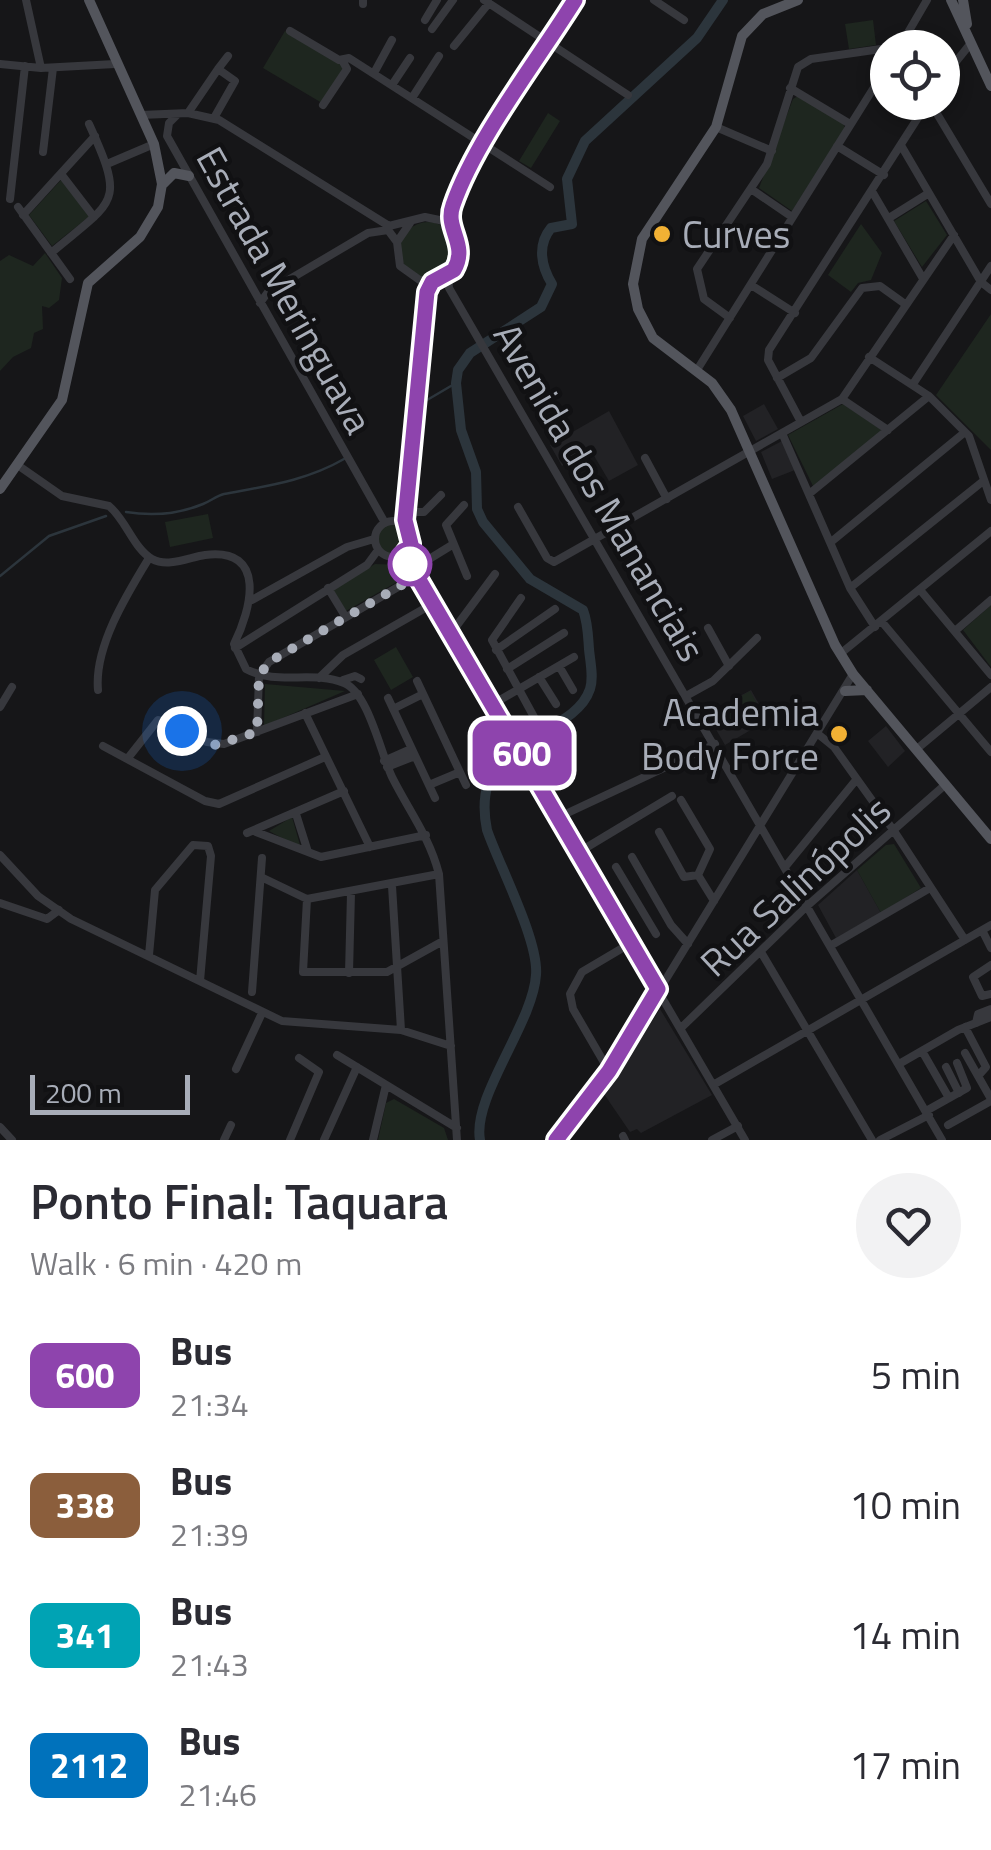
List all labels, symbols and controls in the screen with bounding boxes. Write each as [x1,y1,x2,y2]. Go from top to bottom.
map controls [870,30,960,120]
button: locate [870,30,960,120]
street label: Estrada Meringuava [182,136,388,444]
place label: Curves [682,205,790,263]
marker: Curves [651,223,673,245]
street label: Avenida dos Mananciais [479,312,721,672]
unlabelled marker [389,543,431,585]
place label: Academia Body Force [641,683,819,785]
your location [157,706,207,756]
line badge: 600 [464,720,580,786]
marker: Academia Body Force [828,723,850,745]
text: 600 [493,726,551,780]
street label: Rua Salinópolis [686,782,904,990]
scale bar [30,1070,190,1114]
text: 200 m [45,1071,122,1114]
text: Ponto Final: Taquara [30,1165,448,1238]
button: heart [856,1173,961,1278]
text: Walk · 6 min · 420 m [30,1239,302,1287]
text: Bus [170,1322,232,1380]
text: 5 min [871,1346,961,1404]
text: 600 [56,1348,114,1402]
text: 21:34 [170,1380,249,1428]
text: Bus [170,1452,232,1510]
text: 10 min [850,1476,961,1534]
text: 338 [56,1478,114,1532]
text: 21:39 [170,1510,249,1558]
text: Bus [170,1582,232,1640]
text: 14 min [850,1606,961,1664]
text: 341 [56,1608,114,1662]
text: 21:43 [170,1640,249,1688]
text: Bus [178,1712,241,1770]
text: 17 min [850,1736,961,1794]
text: 2112 [50,1738,128,1792]
text: 21:46 [178,1770,257,1818]

